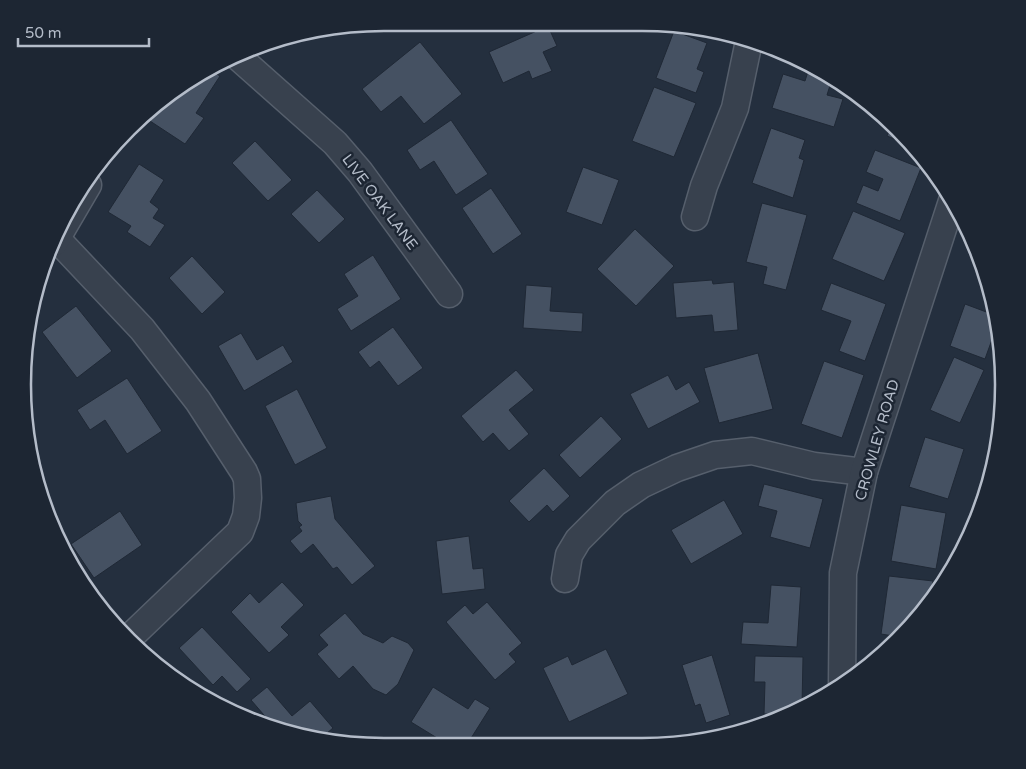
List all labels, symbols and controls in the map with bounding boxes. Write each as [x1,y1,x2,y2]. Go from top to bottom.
scale bar [18,15,149,47]
text: 50 m [25,24,62,42]
street label: LIVE OAK LANE [338,151,422,253]
street label: CROWLEY ROAD [851,377,903,503]

